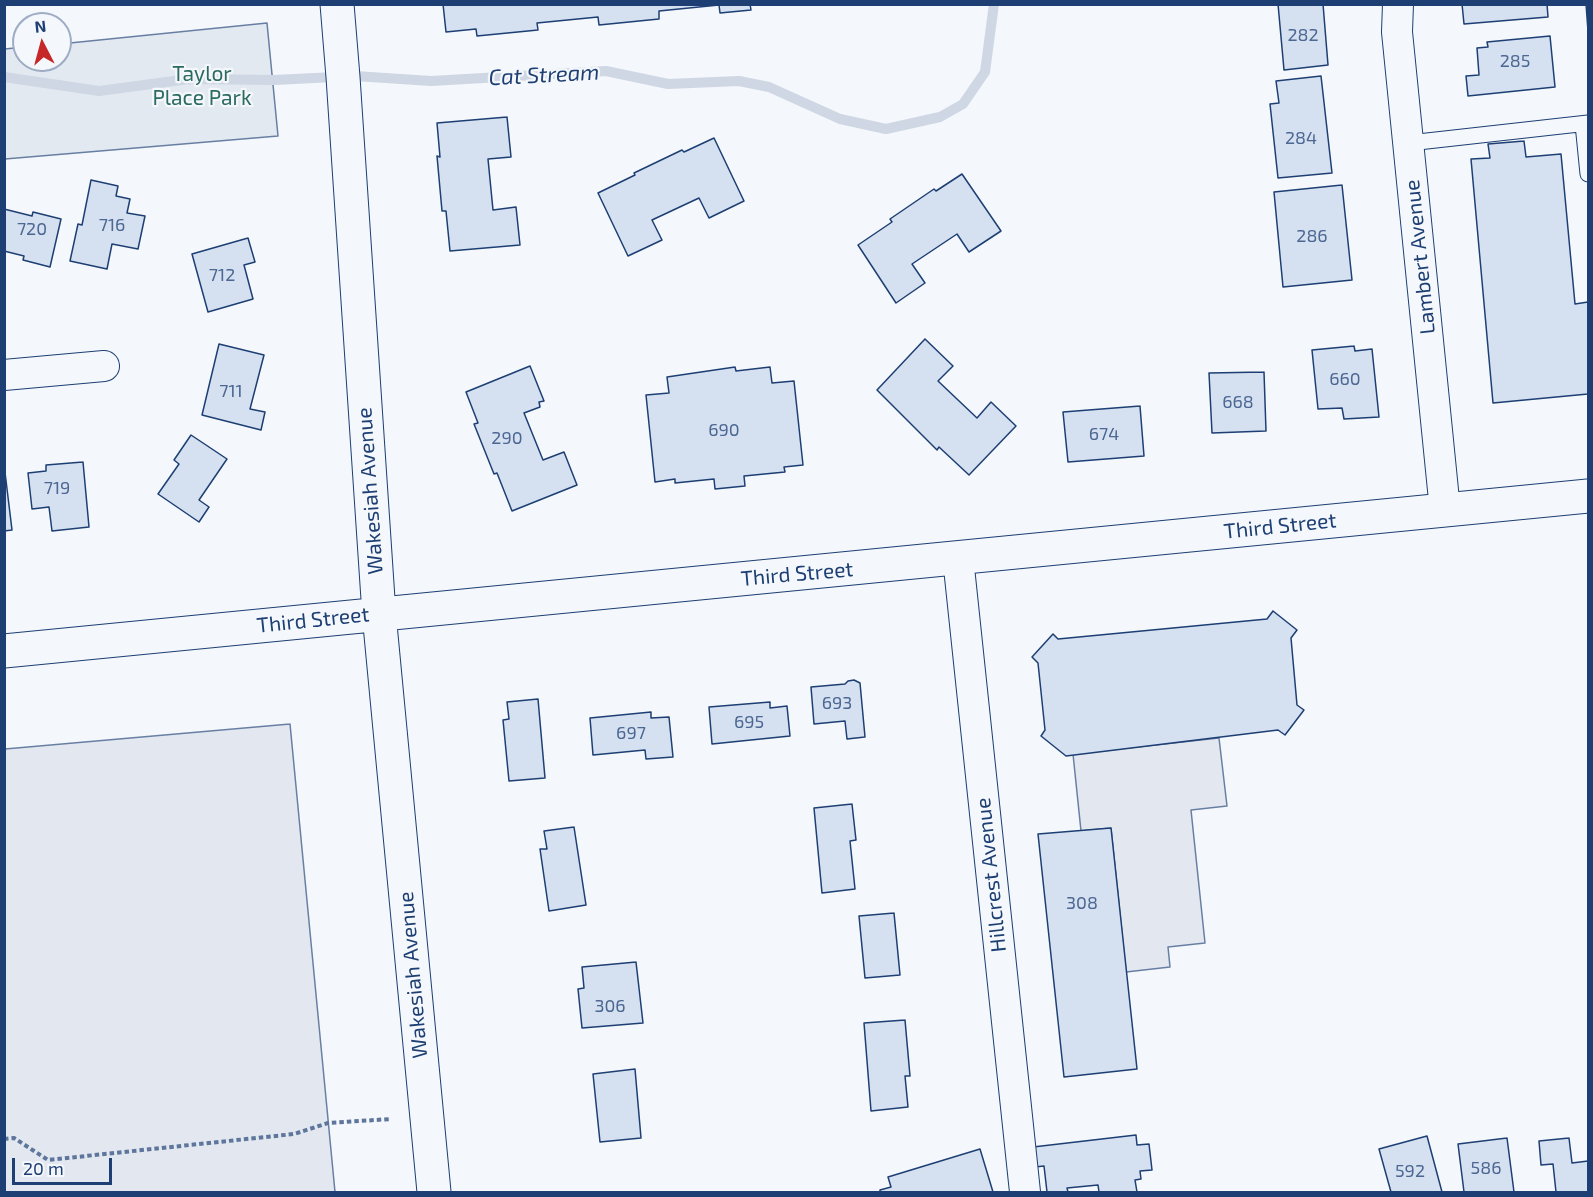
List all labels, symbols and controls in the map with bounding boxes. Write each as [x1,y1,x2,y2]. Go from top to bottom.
north arrow [12,12,72,72]
text: N [34,16,47,36]
house number: 282 [1287,24,1319,46]
house number: 285 [1500,50,1530,72]
water label: Cat Stream [488,59,600,91]
park label: Taylor Place Park [152,61,252,111]
house number: 284 [1285,127,1317,149]
street label: Lambert Avenue [1399,178,1441,336]
house number: 716 [99,214,125,236]
house number: 720 [17,218,47,240]
house number: 286 [1296,225,1328,247]
house number: 712 [209,264,235,286]
house number: 660 [1329,368,1361,390]
house number: 711 [219,380,243,402]
house number: 668 [1222,391,1254,413]
street label: Wakesiah Avenue [352,407,388,575]
house number: 690 [708,419,740,441]
house number: 674 [1089,423,1119,445]
house number: 290 [491,427,523,449]
house number: 719 [44,477,70,499]
street label: Third Street [1223,508,1337,544]
street label: Third Street [740,557,854,591]
street label: Third Street [256,602,370,638]
house number: 693 [822,692,852,714]
house number: 695 [734,711,764,733]
house number: 697 [616,722,646,744]
street label: Hillcrest Avenue [970,797,1012,953]
street label: Wakesiah Avenue [393,890,433,1060]
house number: 308 [1066,892,1098,914]
house number: 306 [594,995,626,1017]
scale bar [15,1146,116,1184]
text: 20 m [23,1157,64,1179]
house number: 586 [1471,1157,1501,1179]
house number: 592 [1395,1160,1425,1182]

